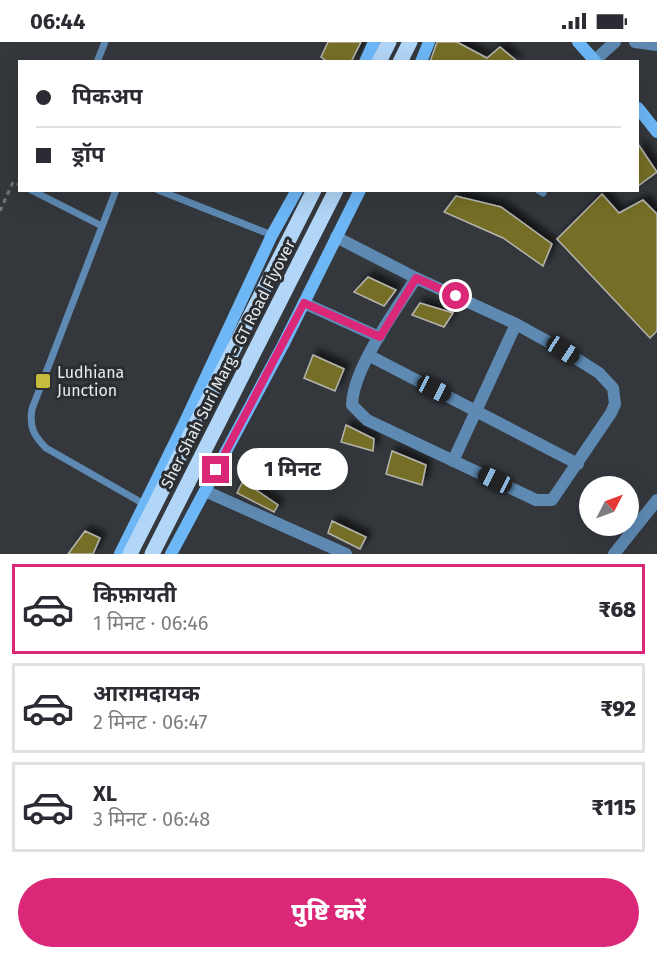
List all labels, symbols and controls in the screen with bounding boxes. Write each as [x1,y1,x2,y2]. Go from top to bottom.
text: 06:44 [30,8,85,35]
text: पिकअप [72,83,143,110]
text: ड्रॉप [72,141,105,168]
street label: Sher Shah Suri Marg - GT Road Flyover [157,236,300,491]
route start [442,282,469,309]
car [543,333,583,367]
place label: Ludhiana Junction [57,363,124,400]
marker: Ludhiana Junction [34,372,52,390]
car [414,373,454,405]
callout: 1 मिनट [237,449,348,491]
route end [202,456,229,483]
text: 1 मिनट [264,457,321,481]
car [475,464,515,496]
north arrow [579,476,639,536]
map controls [579,476,639,536]
text: किफ़ायती [93,581,177,608]
icon: car [21,582,75,636]
text: ₹68 [598,596,636,623]
text: 1 मिनट · 06:46 [93,611,209,635]
text: आरामदायक [93,680,200,707]
icon: car [21,681,75,735]
text: ₹92 [600,695,636,722]
text: 2 मिनट · 06:47 [93,710,207,734]
icon: car [21,780,75,834]
text: XL [93,780,117,807]
text: ₹115 [592,794,636,821]
text: 3 मिनट · 06:48 [93,807,210,831]
button: पुष्टि करें [18,878,639,947]

